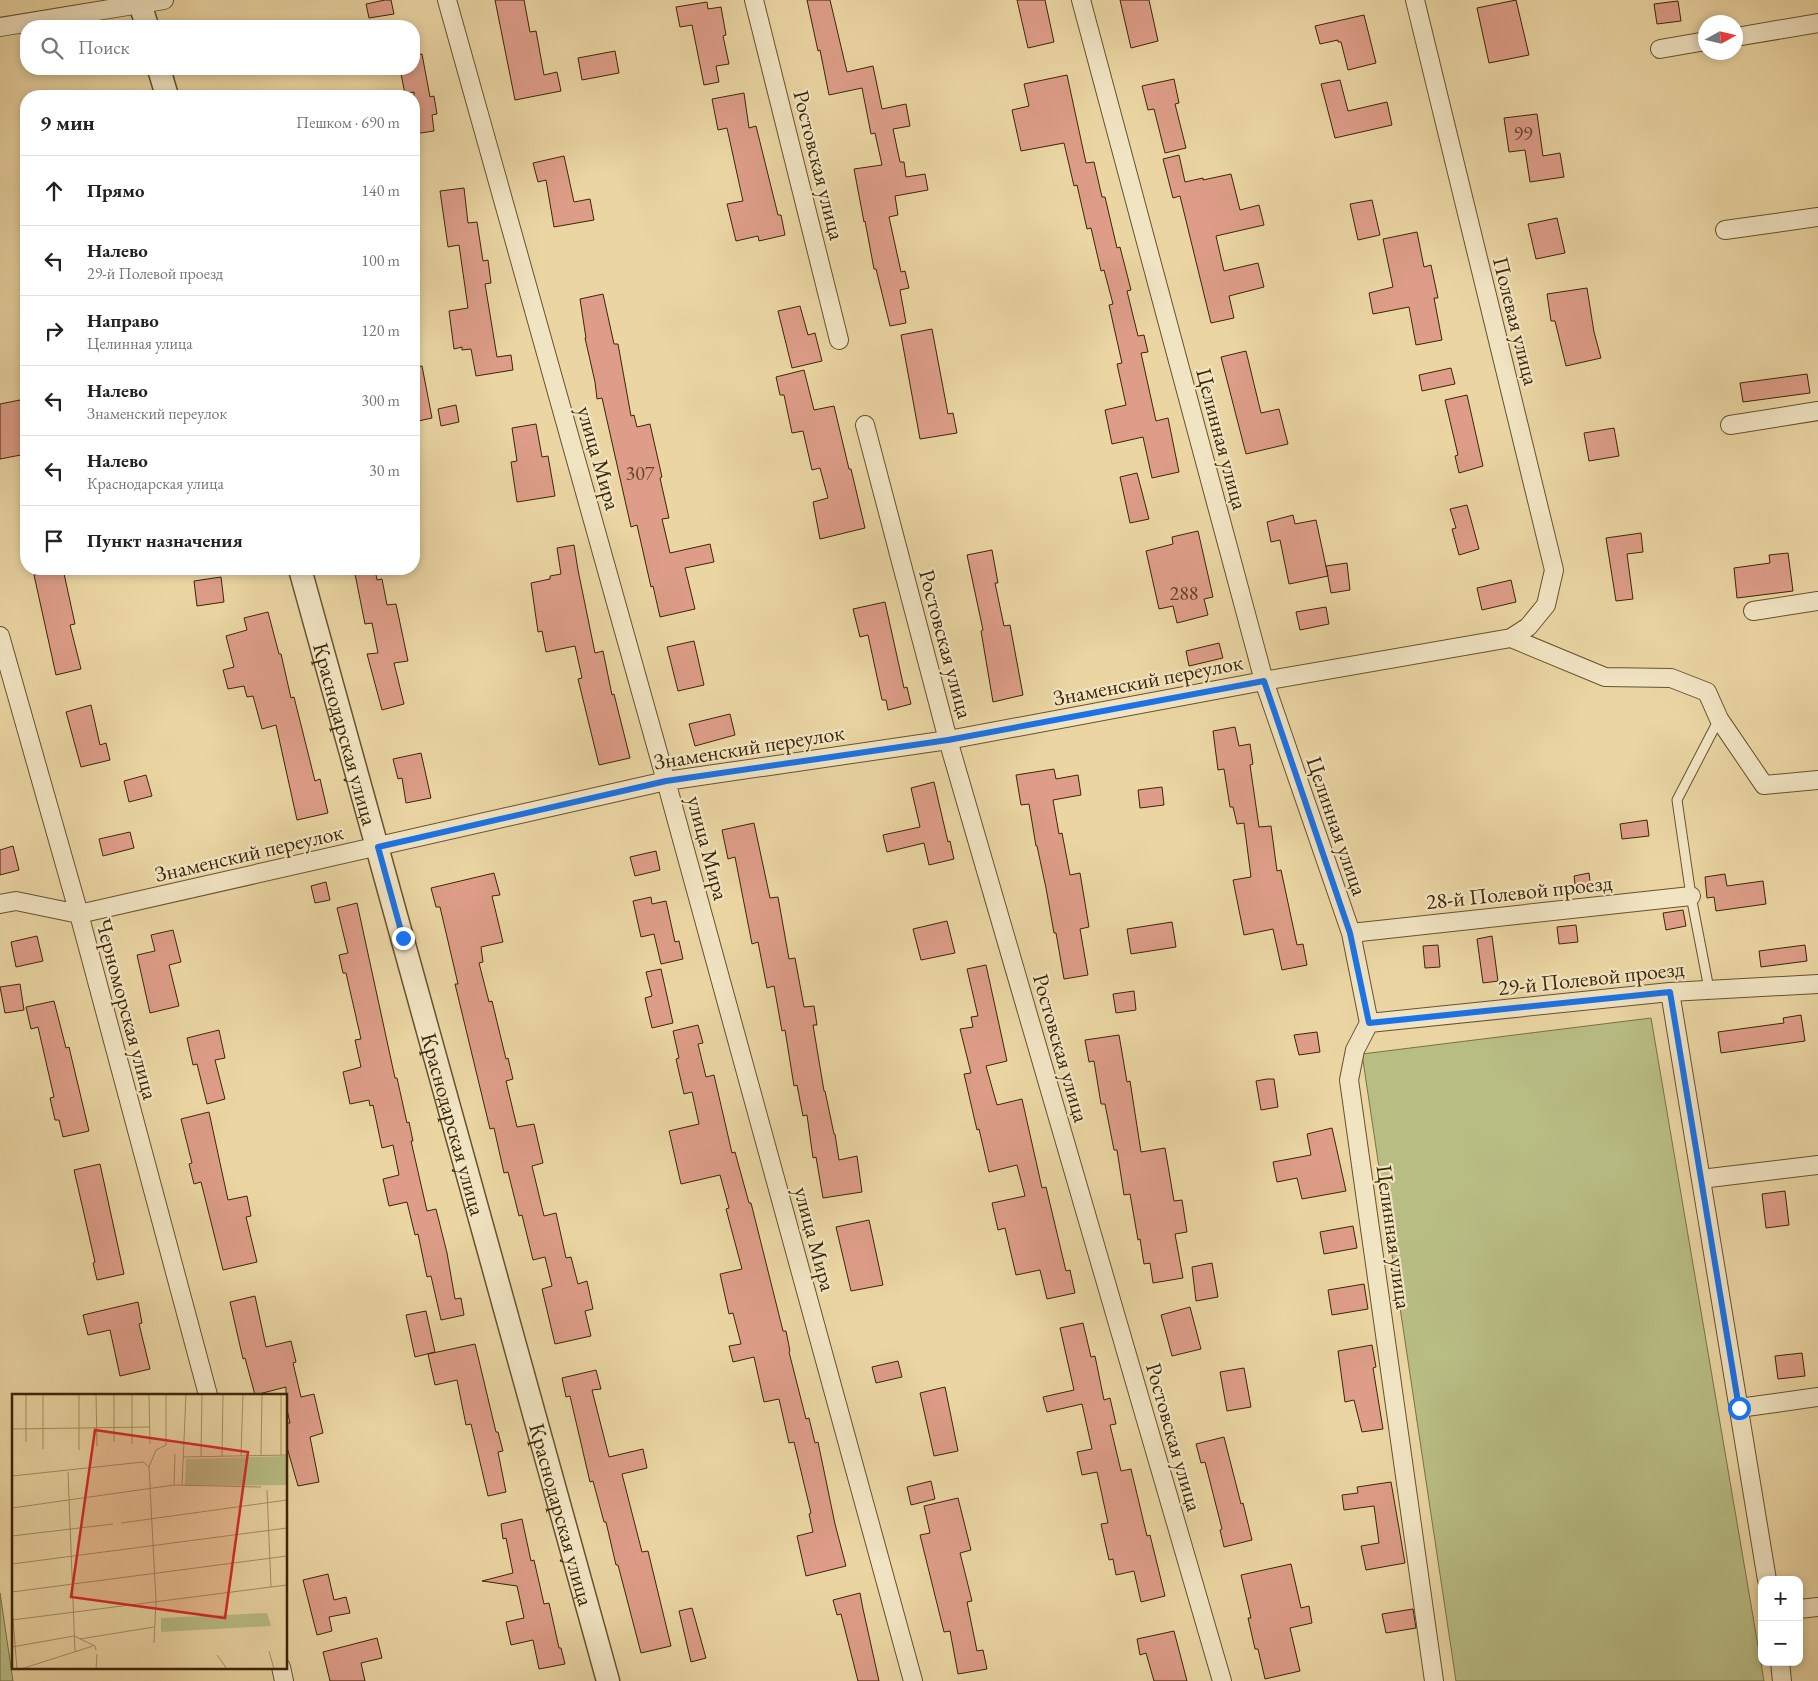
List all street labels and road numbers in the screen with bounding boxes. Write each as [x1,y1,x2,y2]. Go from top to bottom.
street label: Ростовская улица [786,87,852,243]
street label: Полевая улица [1486,254,1546,388]
street label: Целинная улица [1189,365,1255,513]
street label: улица Мира [570,403,628,514]
street label: Ростовская улица [912,566,980,722]
street label: Краснодарская улица [307,639,385,829]
street label: Знаменский переулок [1051,647,1246,713]
street label: Знаменский переулок [652,718,847,776]
street label: Целинная улица [1300,753,1374,900]
street label: улица Мира [680,793,736,904]
street label: Знаменский переулок [152,817,347,889]
street label: 28-й Полевой проезд [1424,868,1614,916]
street label: Черноморская улица [89,915,165,1103]
street label: 29-й Полевой проезд [1496,954,1686,1002]
street label: Ростовская улица [1026,970,1096,1126]
street label: Краснодарская улица [415,1030,493,1219]
street label: Целинная улица [1370,1163,1418,1311]
street label: улица Мира [787,1184,843,1295]
street label: Ростовская улица [1139,1359,1209,1515]
street label: Краснодарская улица [523,1420,601,1609]

